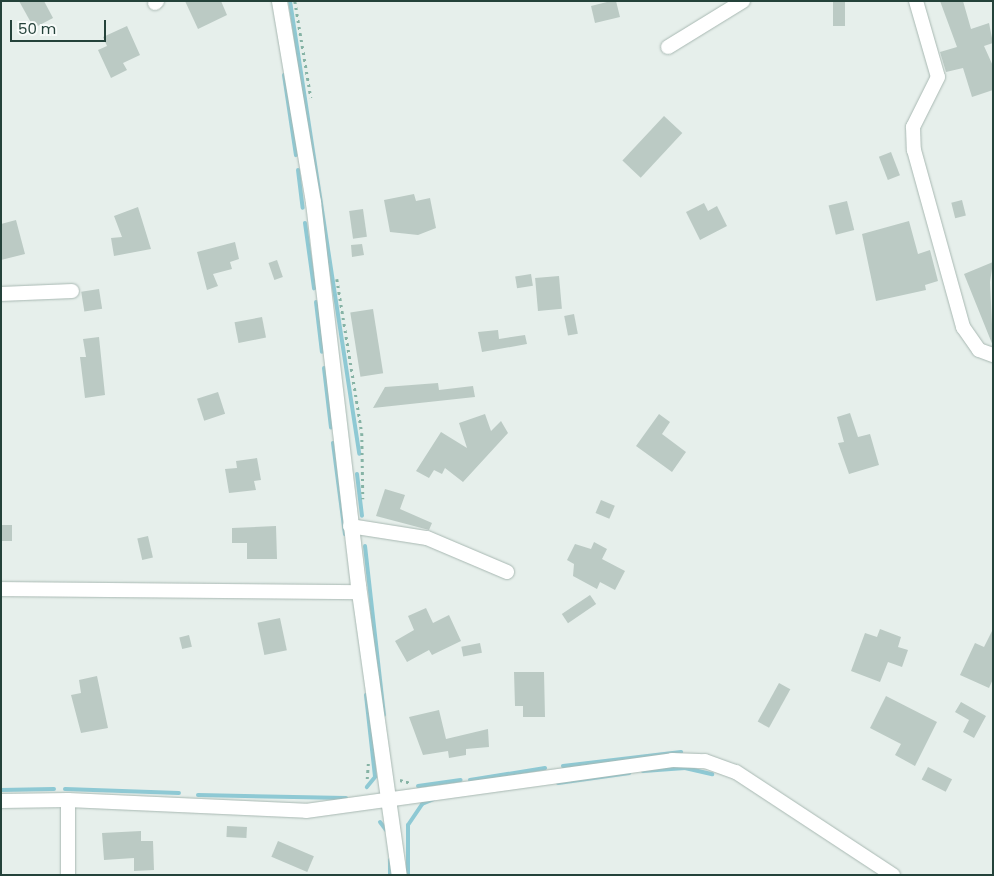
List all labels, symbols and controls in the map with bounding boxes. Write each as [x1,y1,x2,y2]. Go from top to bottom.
scale bar [12,10,109,42]
text: 50 m [18,18,56,39]

